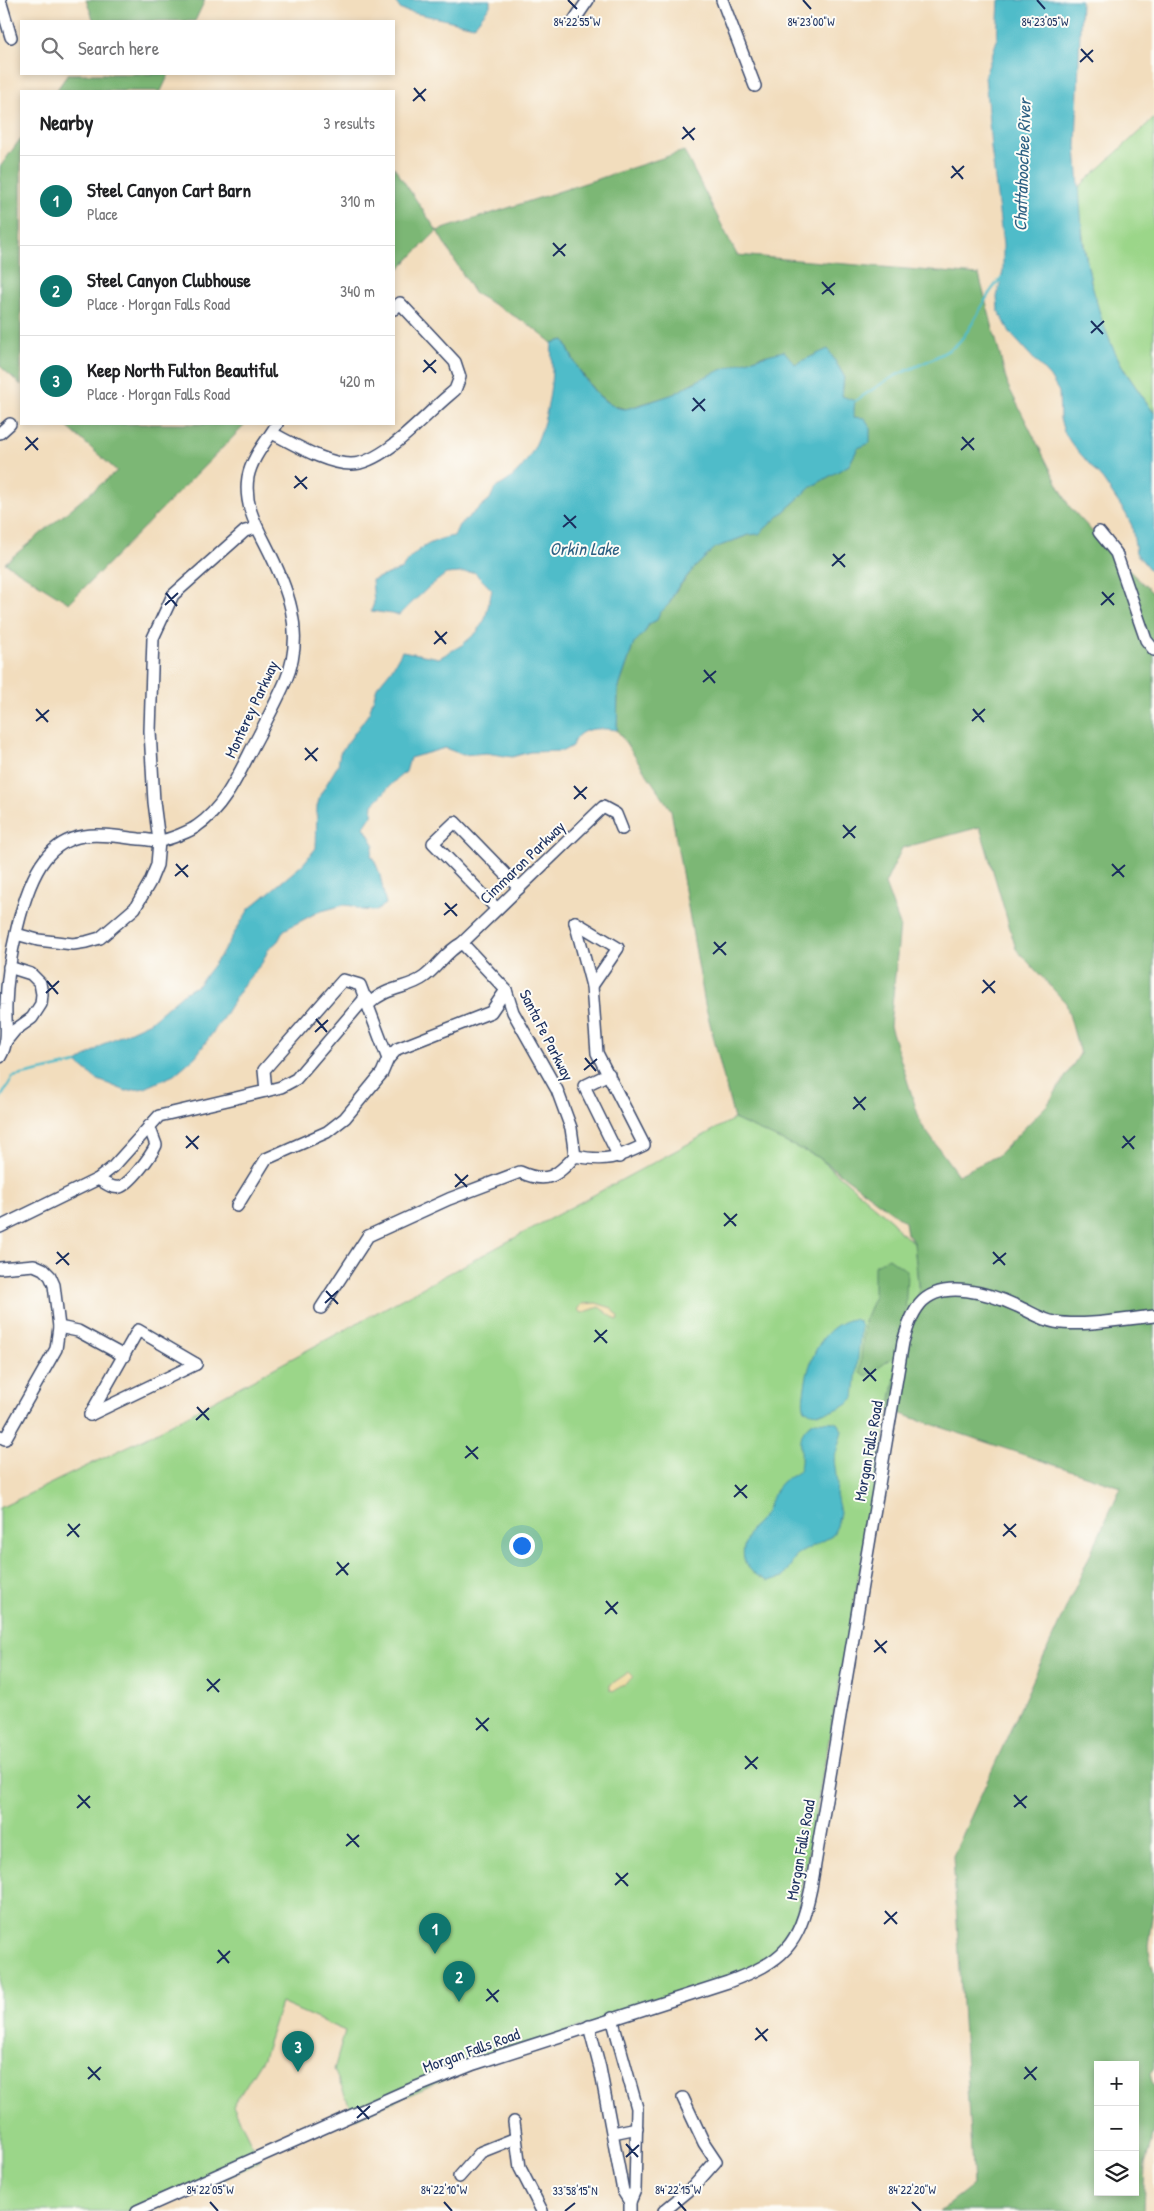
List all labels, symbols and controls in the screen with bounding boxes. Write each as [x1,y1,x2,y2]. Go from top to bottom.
text: 84°22'55"W [554,13,601,30]
text: 84°23'00"W [787,13,835,30]
text: 84°23'05"W [1022,13,1069,30]
search box [20,20,395,75]
icon: search [38,34,66,62]
text: Search here [78,35,159,61]
water label: Chattahoochee River [1007,96,1037,232]
text: Nearby [40,108,93,137]
text: 3 results [323,112,375,134]
text: Steel Canyon Cart Barn [87,177,251,203]
text: 1 [53,190,59,212]
text: 310 m [340,190,375,212]
text: Place [87,203,118,225]
text: Steel Canyon Clubhouse [87,267,251,293]
text: 2 [52,280,60,302]
text: 340 m [340,280,375,302]
text: Place · Morgan Falls Road [87,293,230,315]
text: Keep North Fulton Beautiful [87,357,278,383]
text: 3 [52,370,60,392]
text: 420 m [340,370,375,392]
text: Place · Morgan Falls Road [87,383,230,405]
water label: Orkin Lake [549,536,619,561]
street label: Monterey Parkway [219,656,283,761]
street label: Cimmaron Parkway [474,815,570,909]
street label: Santa Fe Parkway [515,986,580,1085]
street label: Morgan Falls Road [848,1399,888,1503]
your location [509,1533,535,1559]
street label: Morgan Falls Road [780,1798,820,1902]
pin: 1 [419,1913,451,1954]
pin: 2 [443,1961,475,2002]
street label: Morgan Falls Road [419,2022,523,2078]
pin: 3 [282,2031,314,2072]
map controls [1094,2061,1139,2196]
button: + [1094,2061,1139,2106]
button: − [1094,2106,1139,2151]
button: layers [1094,2151,1139,2196]
text: 84°22'05"W [186,2181,234,2198]
text: 84°22'10"W [421,2181,468,2198]
text: 84°22'15"W [655,2181,702,2198]
text: 84°22'20"W [888,2181,936,2198]
text: 33°58'15"N [552,2182,598,2199]

